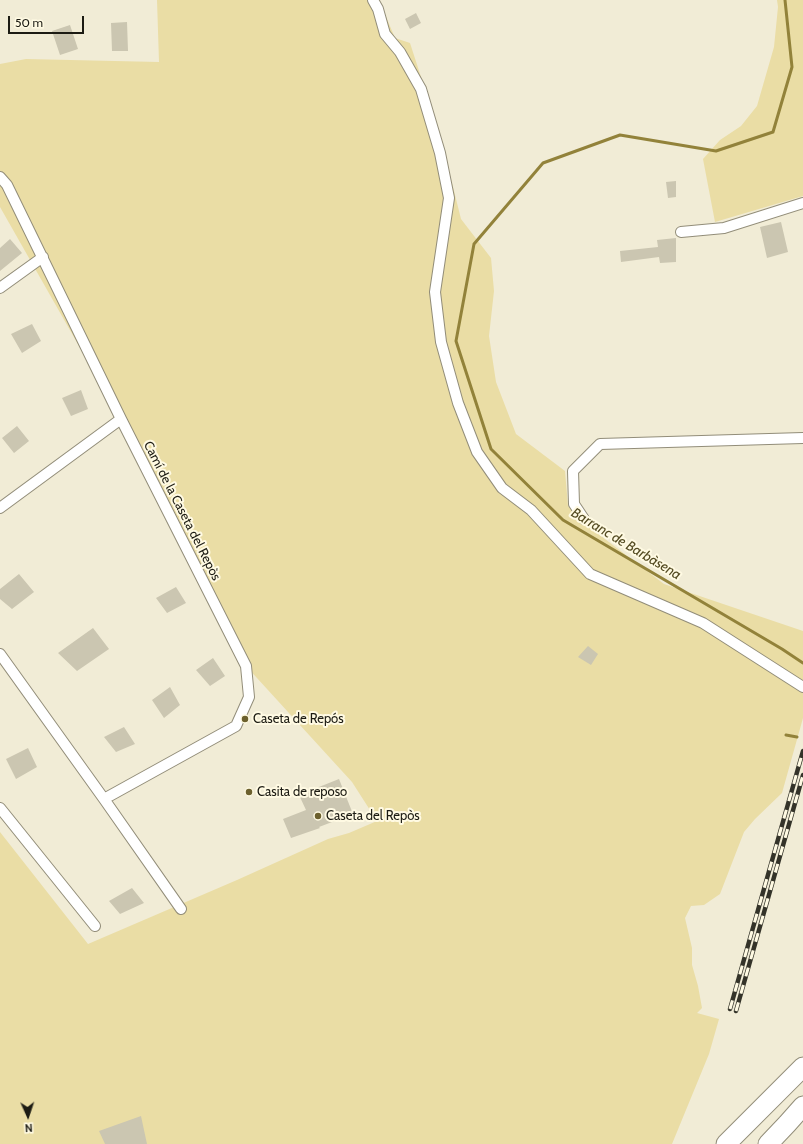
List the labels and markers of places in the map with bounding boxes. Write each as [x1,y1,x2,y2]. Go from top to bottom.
place label: Caseta de Repós [253,711,344,727]
marker: Caseta de Repós [240,714,250,724]
place label: Casita de reposo [257,784,347,800]
marker: Casita de reposo [244,787,254,797]
place label: Caseta del Repòs [326,808,420,824]
marker: Caseta del Repòs [313,811,323,821]

